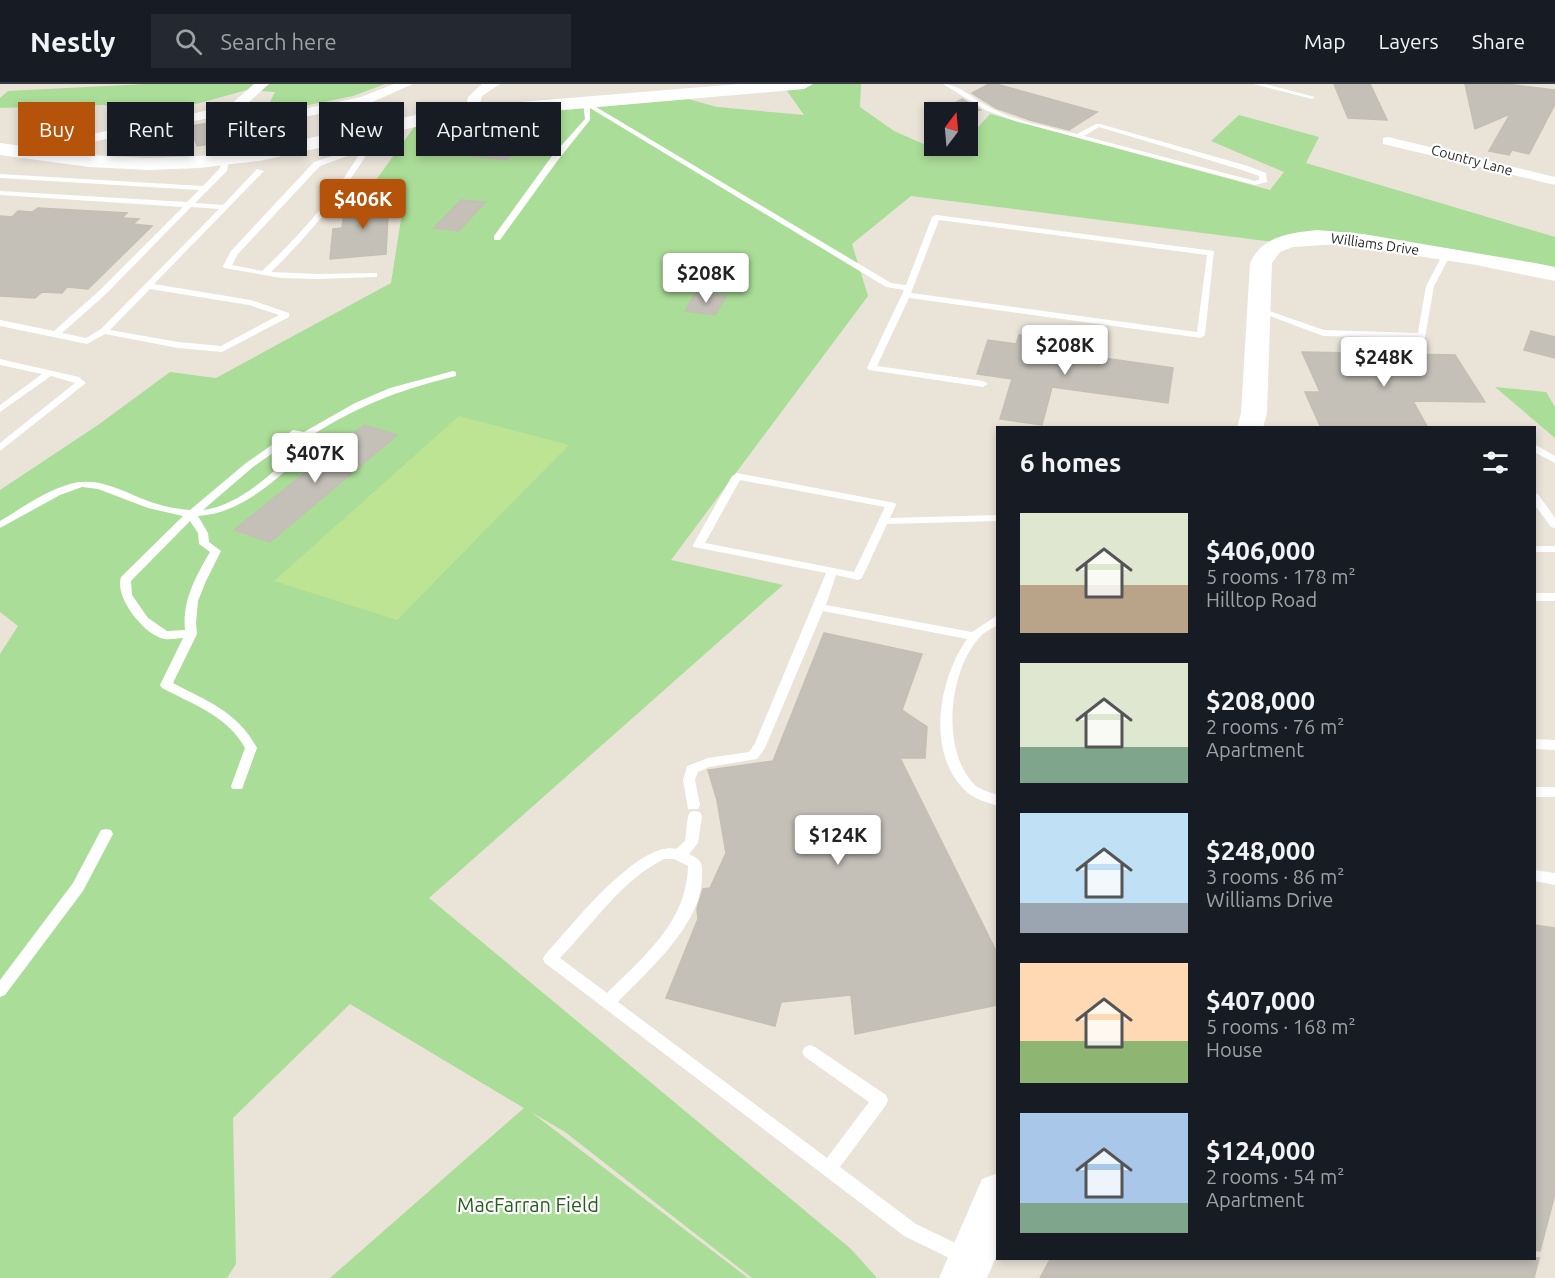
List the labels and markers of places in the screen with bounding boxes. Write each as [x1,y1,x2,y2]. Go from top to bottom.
pin: $406K [321,179,405,230]
pin: $208K [664,253,748,304]
pin: $208K [1023,325,1107,376]
pin: $248K [1342,337,1426,388]
pin: $407K [273,433,357,484]
pin: $124K [796,815,880,866]

